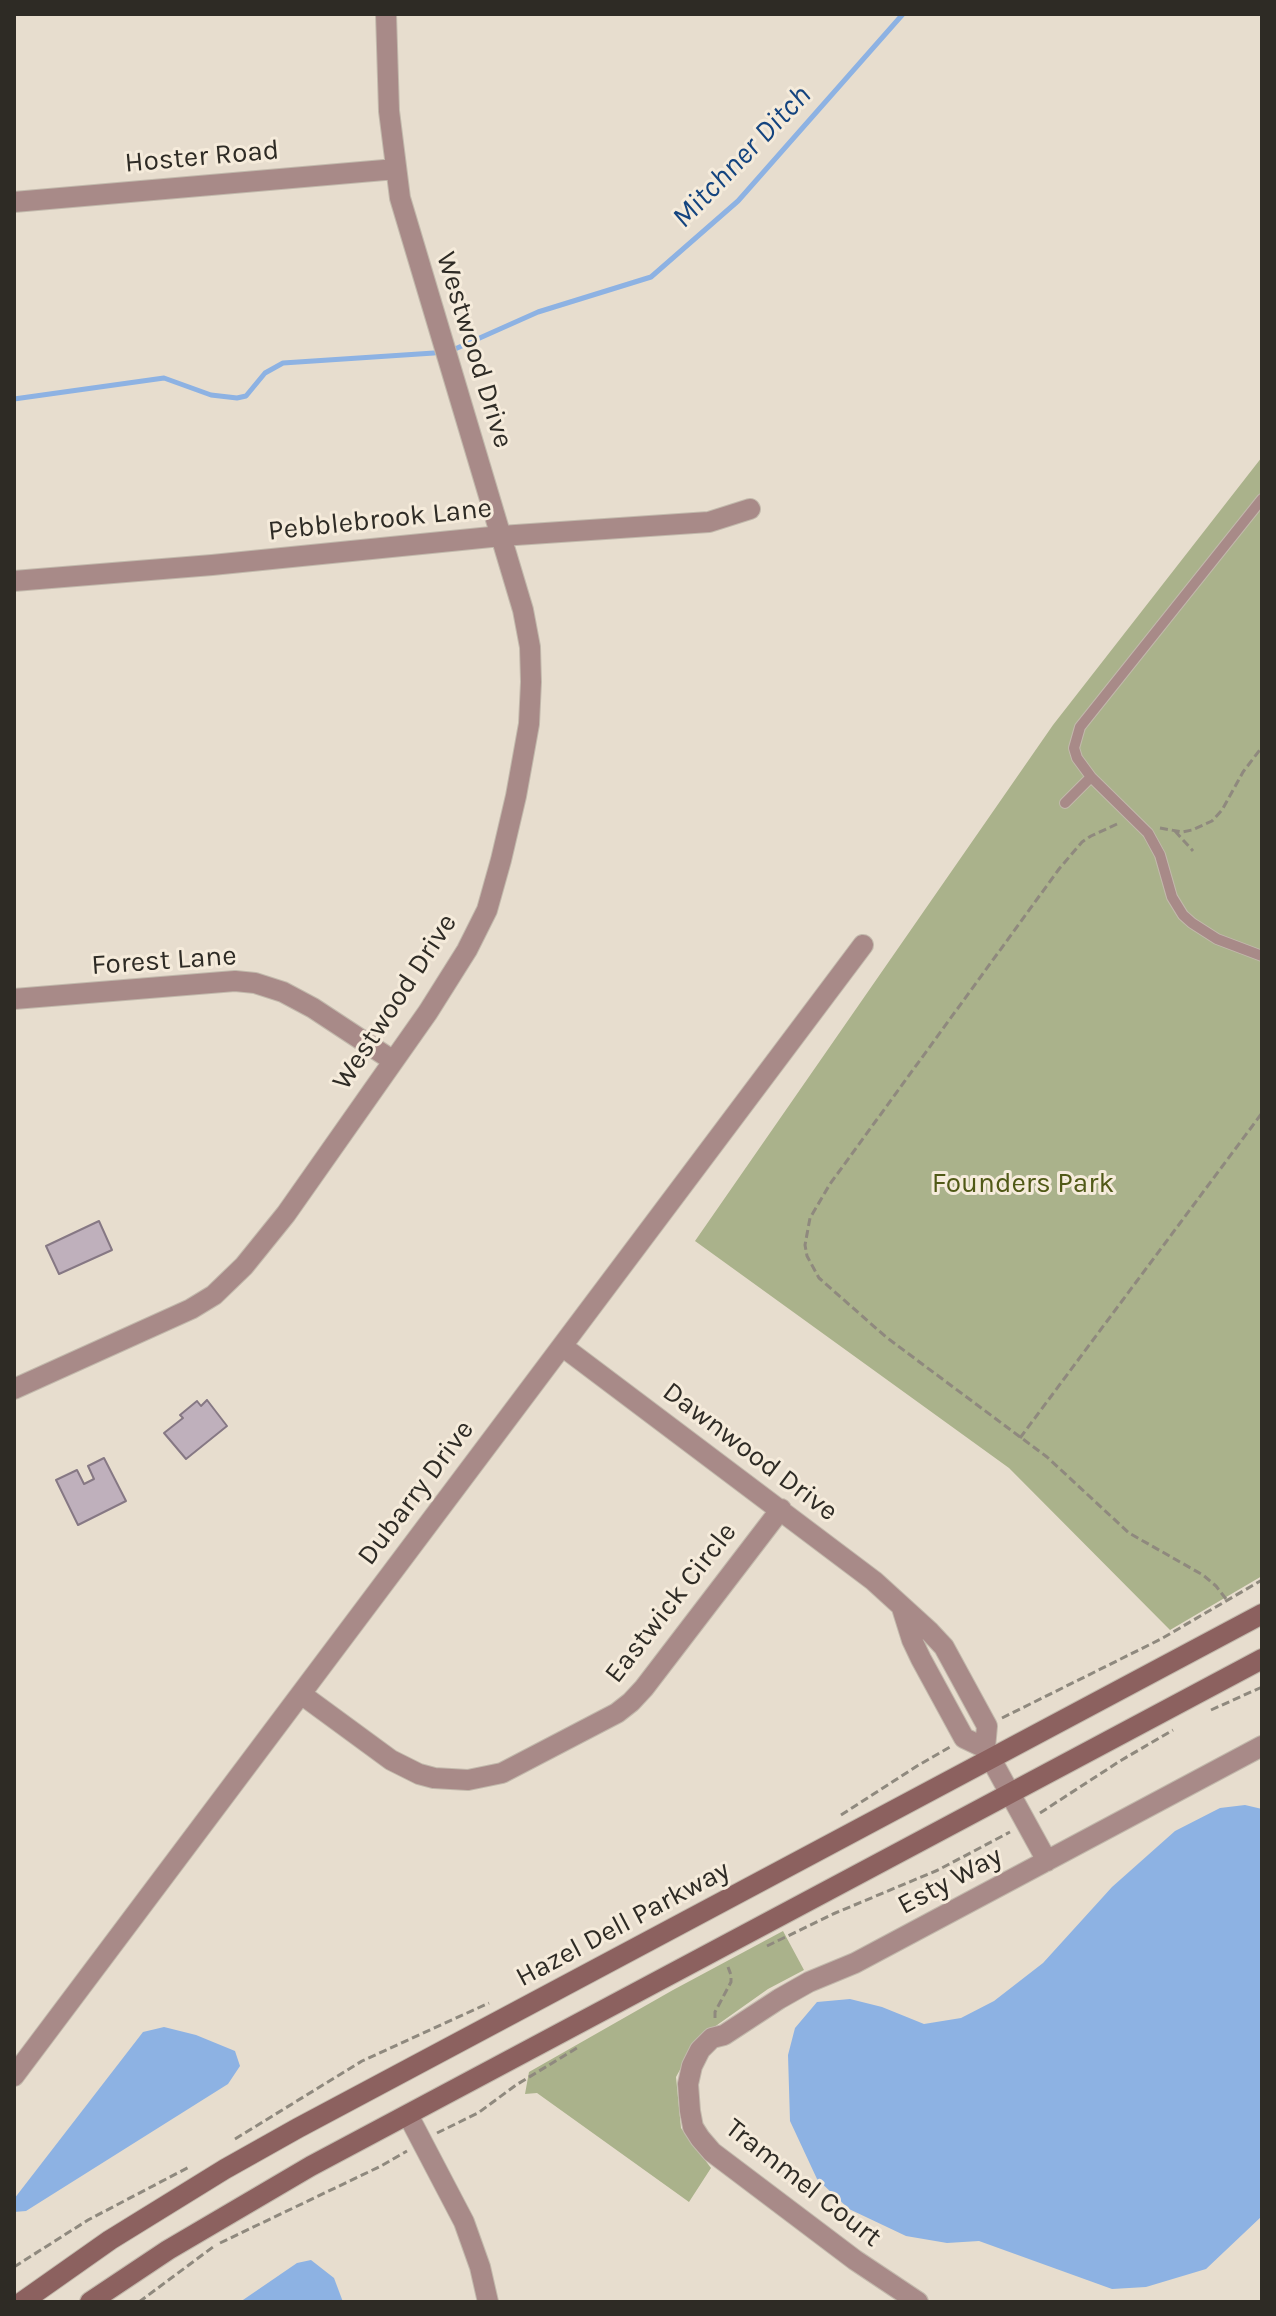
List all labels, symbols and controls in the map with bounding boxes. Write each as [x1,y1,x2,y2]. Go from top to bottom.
water label: Mitchner Ditch [665,78,819,236]
street label: Hoster Road [123,134,281,180]
street label: Westwood Drive [428,248,520,452]
street label: Pebblebrook Lane [266,492,494,548]
street label: Westwood Drive [326,908,464,1096]
street label: Forest Lane [90,939,238,983]
park label: Founders Park [932,1167,1114,1201]
street label: Dawnwood Drive [656,1375,844,1529]
street label: Dubarry Drive [351,1414,481,1572]
street label: Eastwick Circle [598,1516,744,1690]
street label: Esty Way [892,1840,1008,1922]
street label: Hazel Dell Parkway [510,1854,736,1994]
street label: Trammel Court [718,2112,888,2254]

